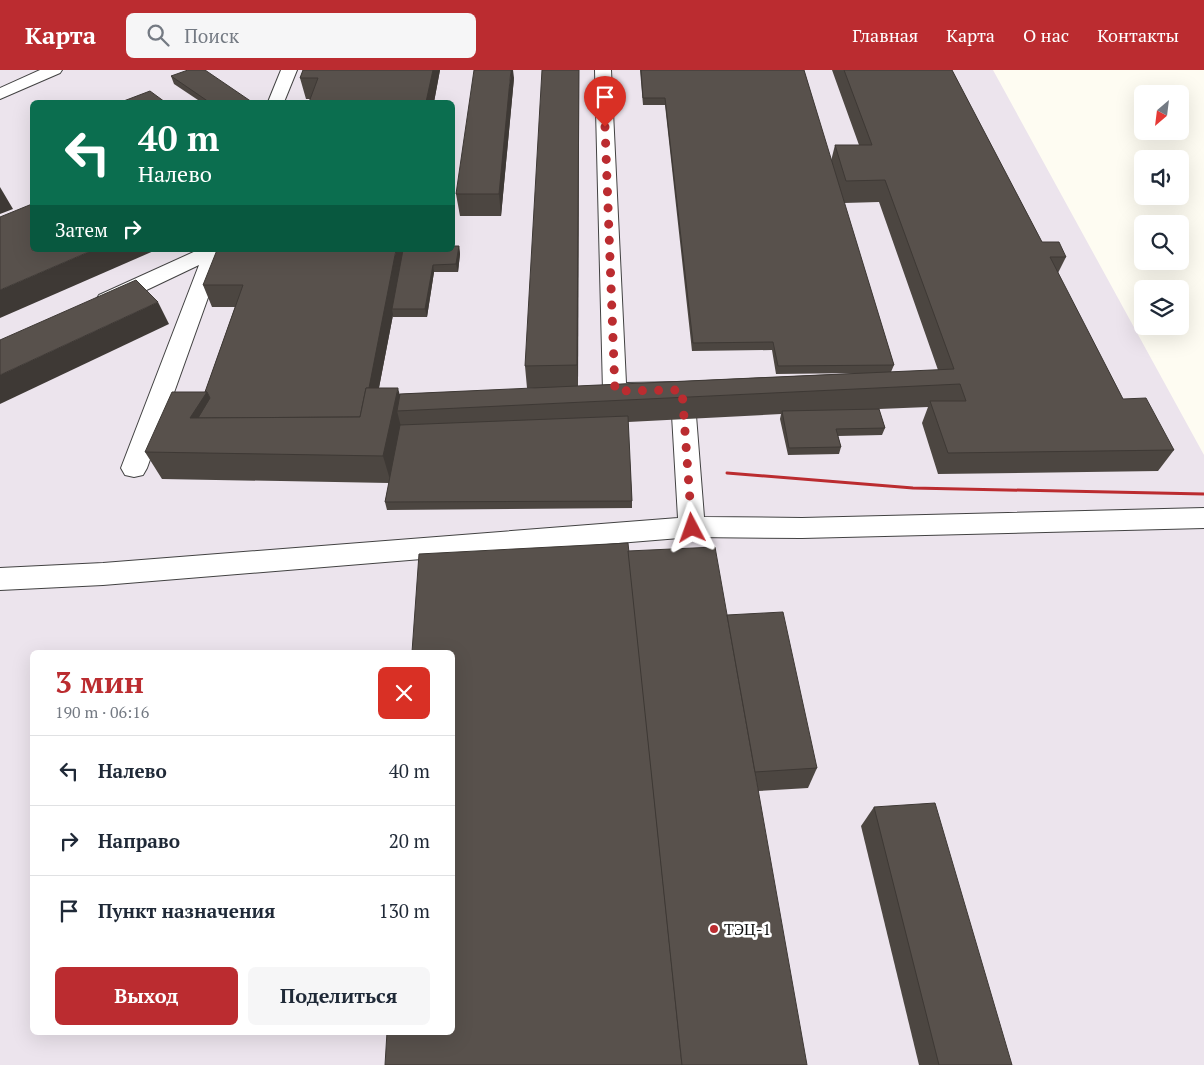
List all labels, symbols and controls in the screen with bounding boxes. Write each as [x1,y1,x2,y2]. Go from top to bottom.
search box [126,13,476,58]
text: Карта [25,19,96,51]
icon: search [144,21,172,49]
text: Поиск [184,23,239,48]
text: Главная [852,23,918,47]
text: Карта [946,23,995,47]
text: О нас [1023,23,1069,47]
text: Контакты [1097,23,1179,47]
pin [584,76,626,127]
icon: arrive [591,83,619,111]
north arrow [1134,85,1189,140]
map controls [1134,85,1189,335]
text: 40 m [138,115,219,161]
icon: left [55,120,120,185]
button: sound [1134,150,1189,205]
text: Налево [138,159,212,188]
icon: right [118,215,146,243]
button: search [1134,215,1189,270]
text: Затем [55,217,108,242]
button: layers [1134,280,1189,335]
position arrow [665,501,717,553]
text: 3 мин [55,662,144,702]
button: close [378,667,430,719]
text: 190 m · 06:16 [55,701,149,723]
icon: left [55,757,83,785]
text: Налево [98,758,167,783]
text: 40 m [389,758,430,783]
icon: right [55,827,83,855]
text: Направо [98,828,180,853]
text: 20 m [389,828,430,853]
icon: arrive [55,897,83,925]
text: Пункт назначения [98,898,275,923]
text: 130 m [379,898,430,923]
place label: ТЭЦ-1 [724,918,771,940]
marker: ТЭЦ-1 [708,923,720,935]
button: Выход [55,967,238,1025]
button: Поделиться [248,967,430,1025]

